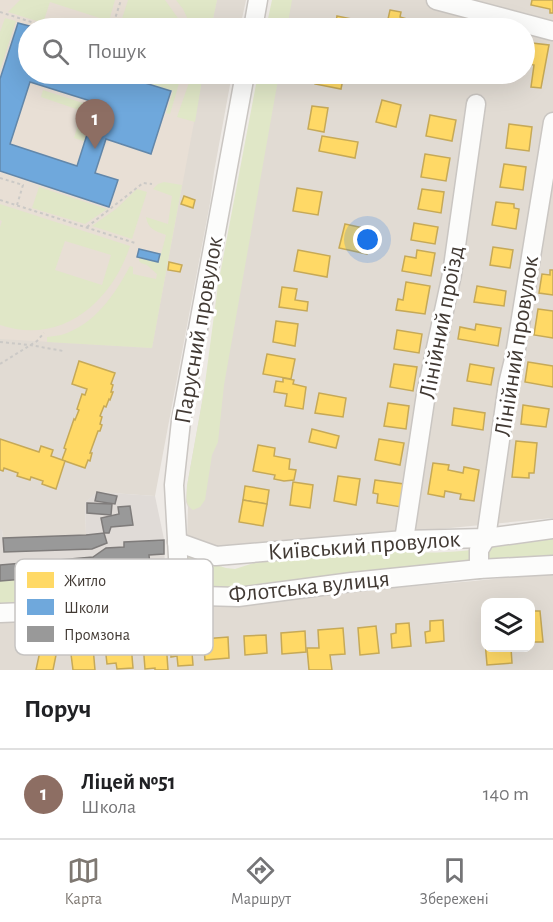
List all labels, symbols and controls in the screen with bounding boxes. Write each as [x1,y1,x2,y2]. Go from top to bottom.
search box [18,18,535,84]
icon: search [39,35,72,68]
text: Пошук [87,40,146,62]
pin: 1 [76,100,115,149]
your location [353,225,382,254]
street label: Парусний провулок [171,235,227,426]
street label: Лінійний проїзд [415,244,469,401]
street label: Лінійний провулок [491,254,543,438]
street label: Київський провулок [267,527,461,565]
legend [15,559,213,655]
street label: Флотська вулиця [227,567,391,607]
text: Житло [64,573,106,589]
map controls [481,598,535,652]
button: layers [481,598,535,652]
text: Школи [64,600,109,616]
text: Промзона [64,627,130,643]
text: Поруч [24,696,91,722]
text: Ліцей №51 [81,771,176,793]
text: 1 [40,784,47,804]
text: 140 m [483,784,529,804]
text: Школа [81,797,136,817]
tab: Карта [64,854,102,909]
tab: Маршрут [231,854,291,909]
tab: Збережені [420,854,489,909]

